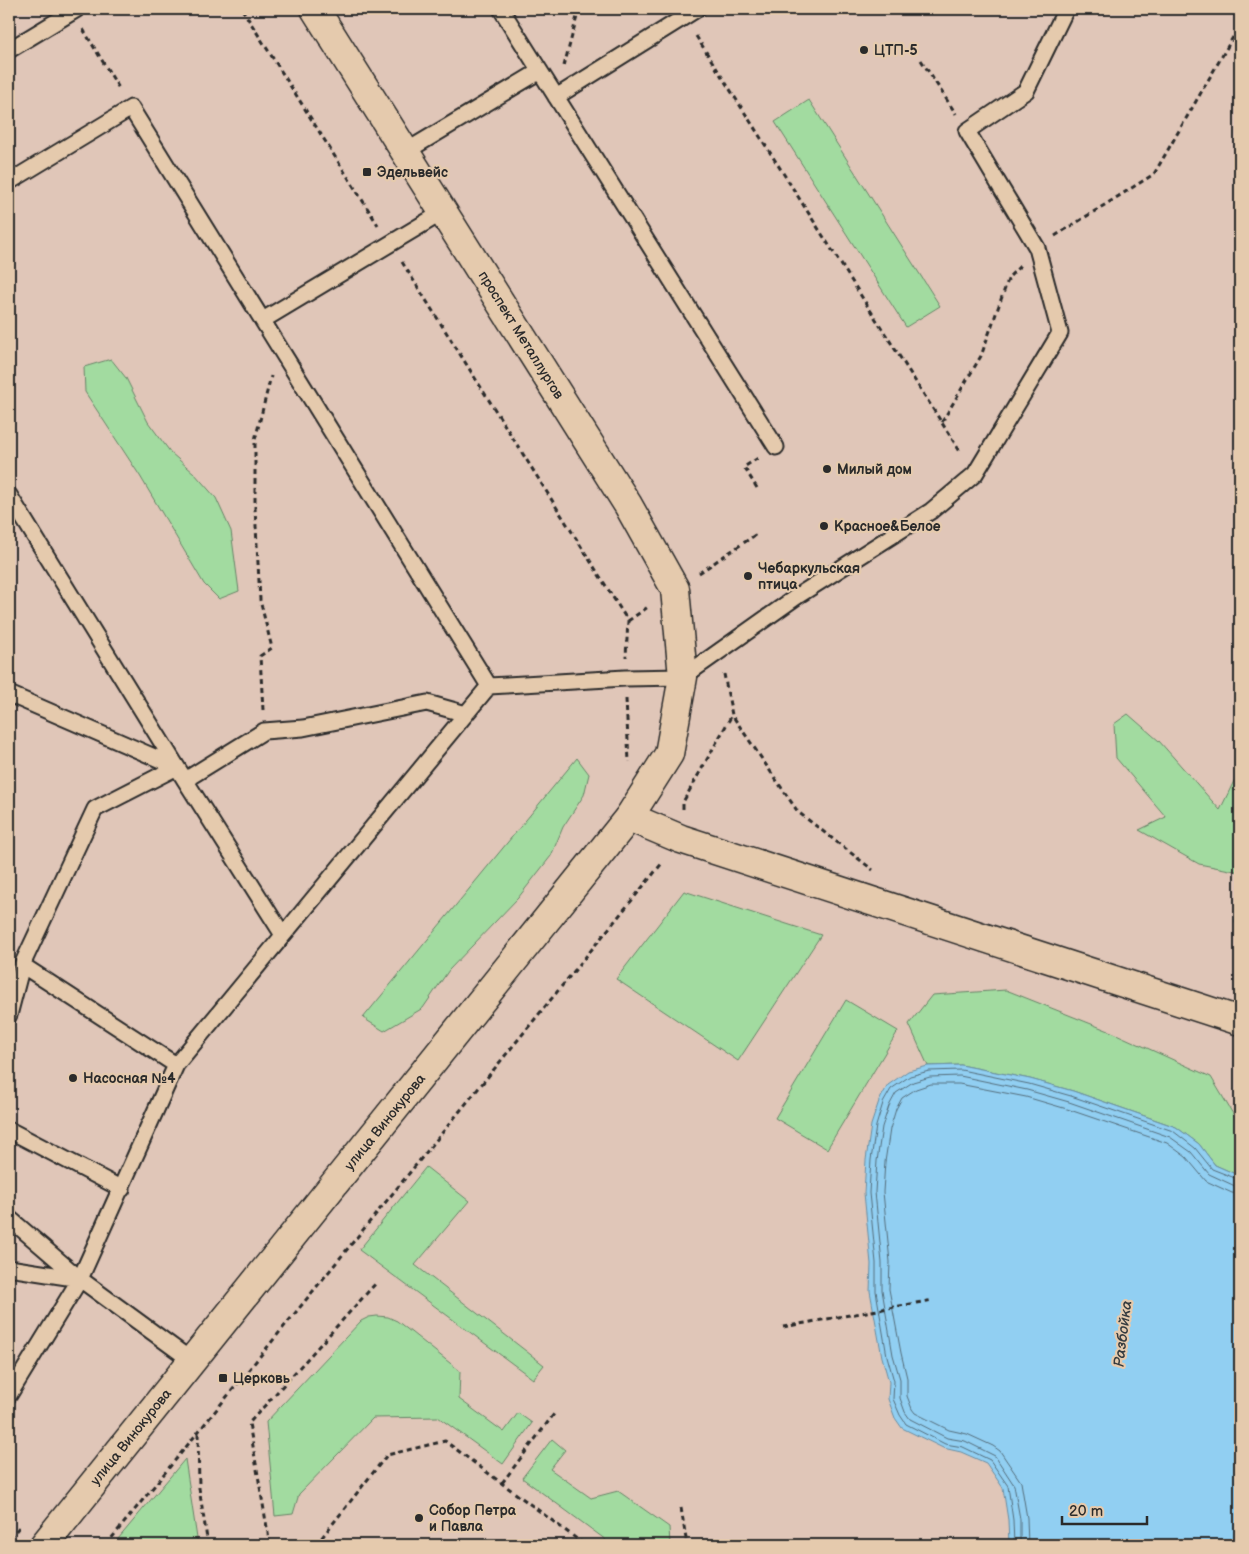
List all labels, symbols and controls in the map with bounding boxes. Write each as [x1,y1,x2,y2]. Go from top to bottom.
place label: ЦТП-5 [874,42,918,59]
marker: ЦТП-5 [858,44,870,56]
place label: Эдельвейс [377,164,448,181]
marker: Эдельвейс [361,166,373,178]
street label: проспект Металлургов [475,268,568,403]
place label: Милый дом [837,461,912,478]
marker: Милый дом [821,463,833,475]
place label: Красное&Белое [834,518,941,535]
marker: Красное&Белое [818,520,830,532]
place label: Чебаркульская птица [758,560,860,593]
marker: Чебаркульская птица [742,570,754,582]
place label: Насосная №4 [83,1070,176,1087]
street label: улица Винокурова [341,1070,430,1174]
marker: Насосная №4 [67,1072,79,1084]
water label: Разбойка [1109,1299,1137,1368]
place label: Церковь [233,1370,291,1387]
marker: Церковь [217,1372,229,1384]
street label: улица Винокурова [87,1385,176,1489]
scale bar [1062,1494,1146,1526]
place label: Собор Петра и Павла [429,1502,517,1535]
text: 20 m [1069,1502,1103,1521]
marker: Собор Петра и Павла [413,1512,425,1524]

